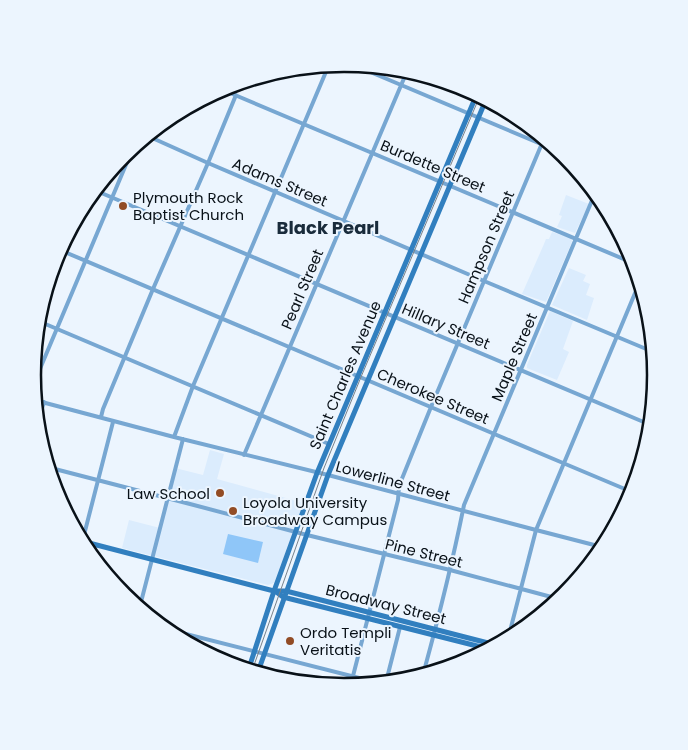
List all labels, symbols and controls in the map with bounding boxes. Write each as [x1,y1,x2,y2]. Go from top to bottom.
street label: Burdette Street [377,134,489,198]
street label: Adams Street [229,152,331,212]
place label: Plymouth Rock Baptist Church [133,187,244,225]
street label: Hampson Street [453,187,519,307]
marker: Plymouth Rock Baptist Church [117,200,129,212]
district label: Black Pearl [277,215,379,240]
street label: Pearl Street [276,246,328,332]
street label: Saint Charles Avenue [304,297,386,453]
street label: Hillary Street [399,298,493,354]
street label: Maple Street [486,310,542,404]
street label: Cherokee Street [374,363,492,429]
street label: Lowerline Street [334,456,452,506]
place label: Law School [127,483,210,504]
marker: Law School [214,487,226,499]
place label: Loyola University Broadway Campus [243,492,387,530]
marker: Loyola University Broadway Campus [227,505,239,517]
street label: Pine Street [383,533,465,573]
street label: Broadway Street [324,579,448,629]
place label: Ordo Templi Veritatis [300,622,392,660]
marker: Ordo Templi Veritatis [284,635,296,647]

